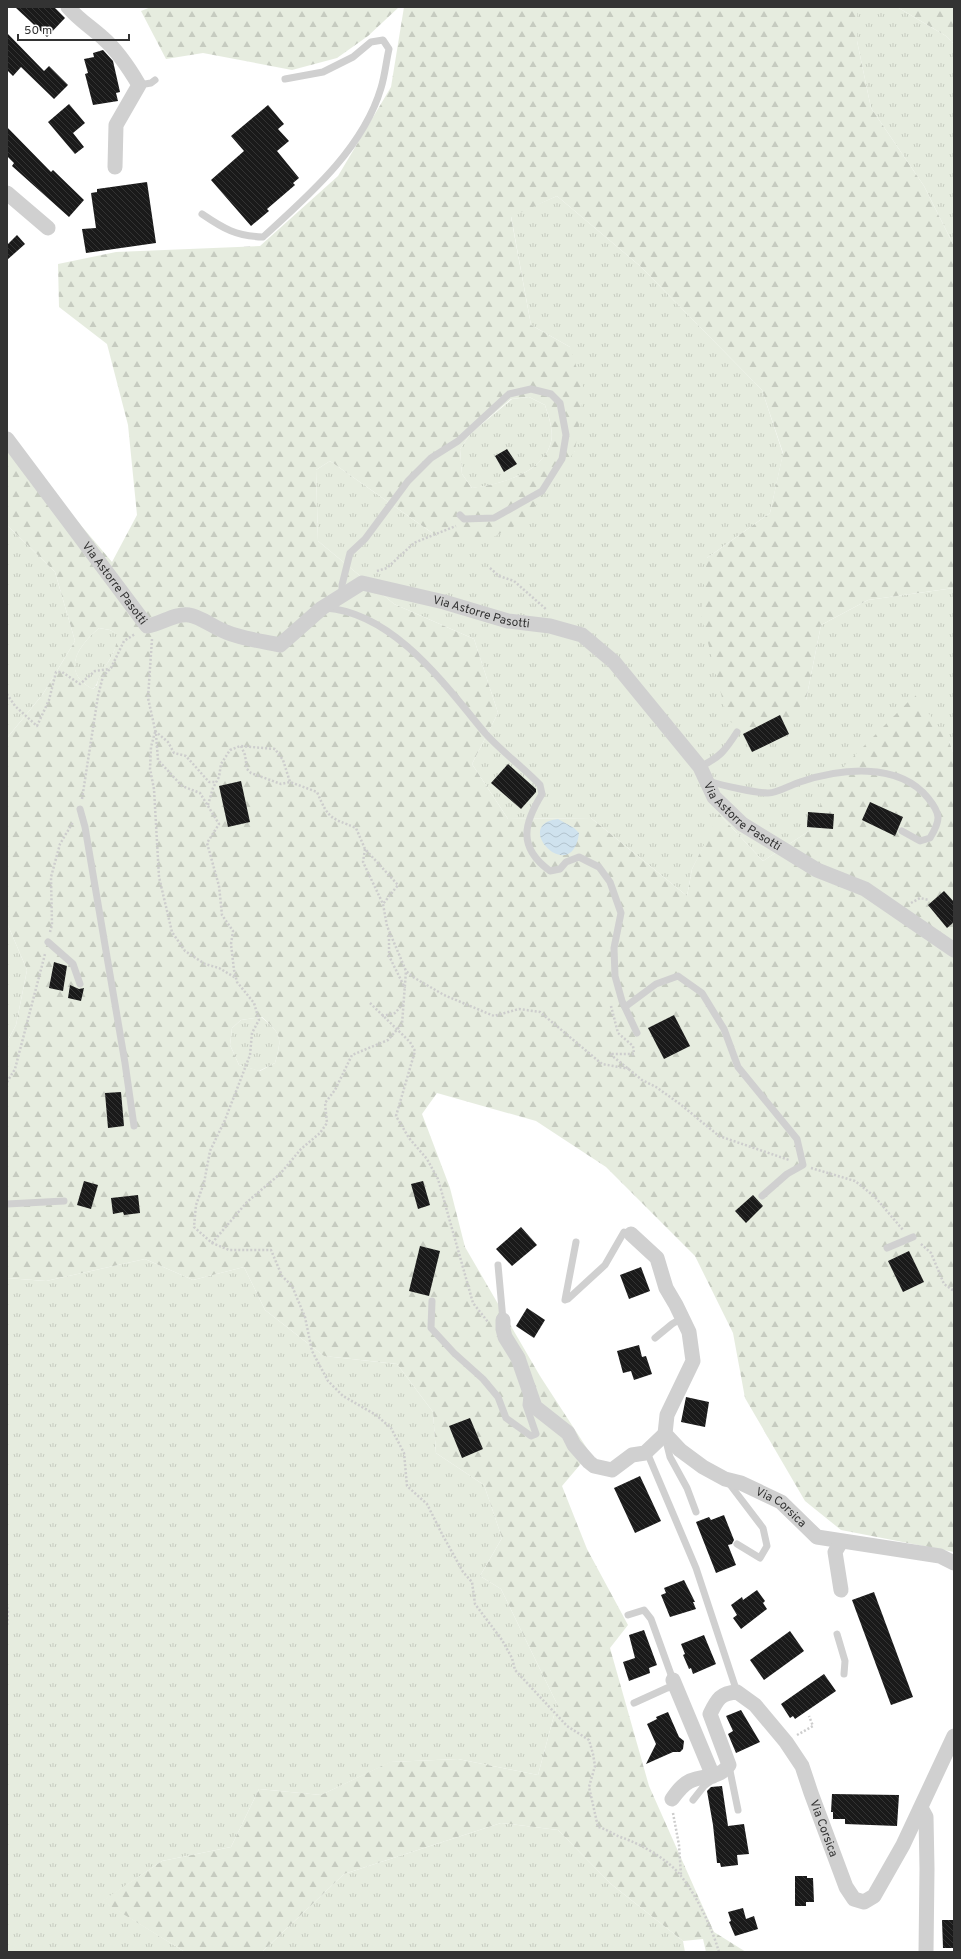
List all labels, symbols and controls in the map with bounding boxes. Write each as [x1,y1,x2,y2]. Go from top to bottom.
scale bar [18,16,129,42]
text: 50 m [24,23,52,39]
street label: Via Astorre Pasotti [78,539,150,628]
street label: Via Astorre Pasotti [431,593,531,633]
street label: Via Astorre Pasotti [699,779,784,855]
street label: Via Corsica [753,1484,809,1531]
street label: Via Corsica [805,1798,841,1859]

